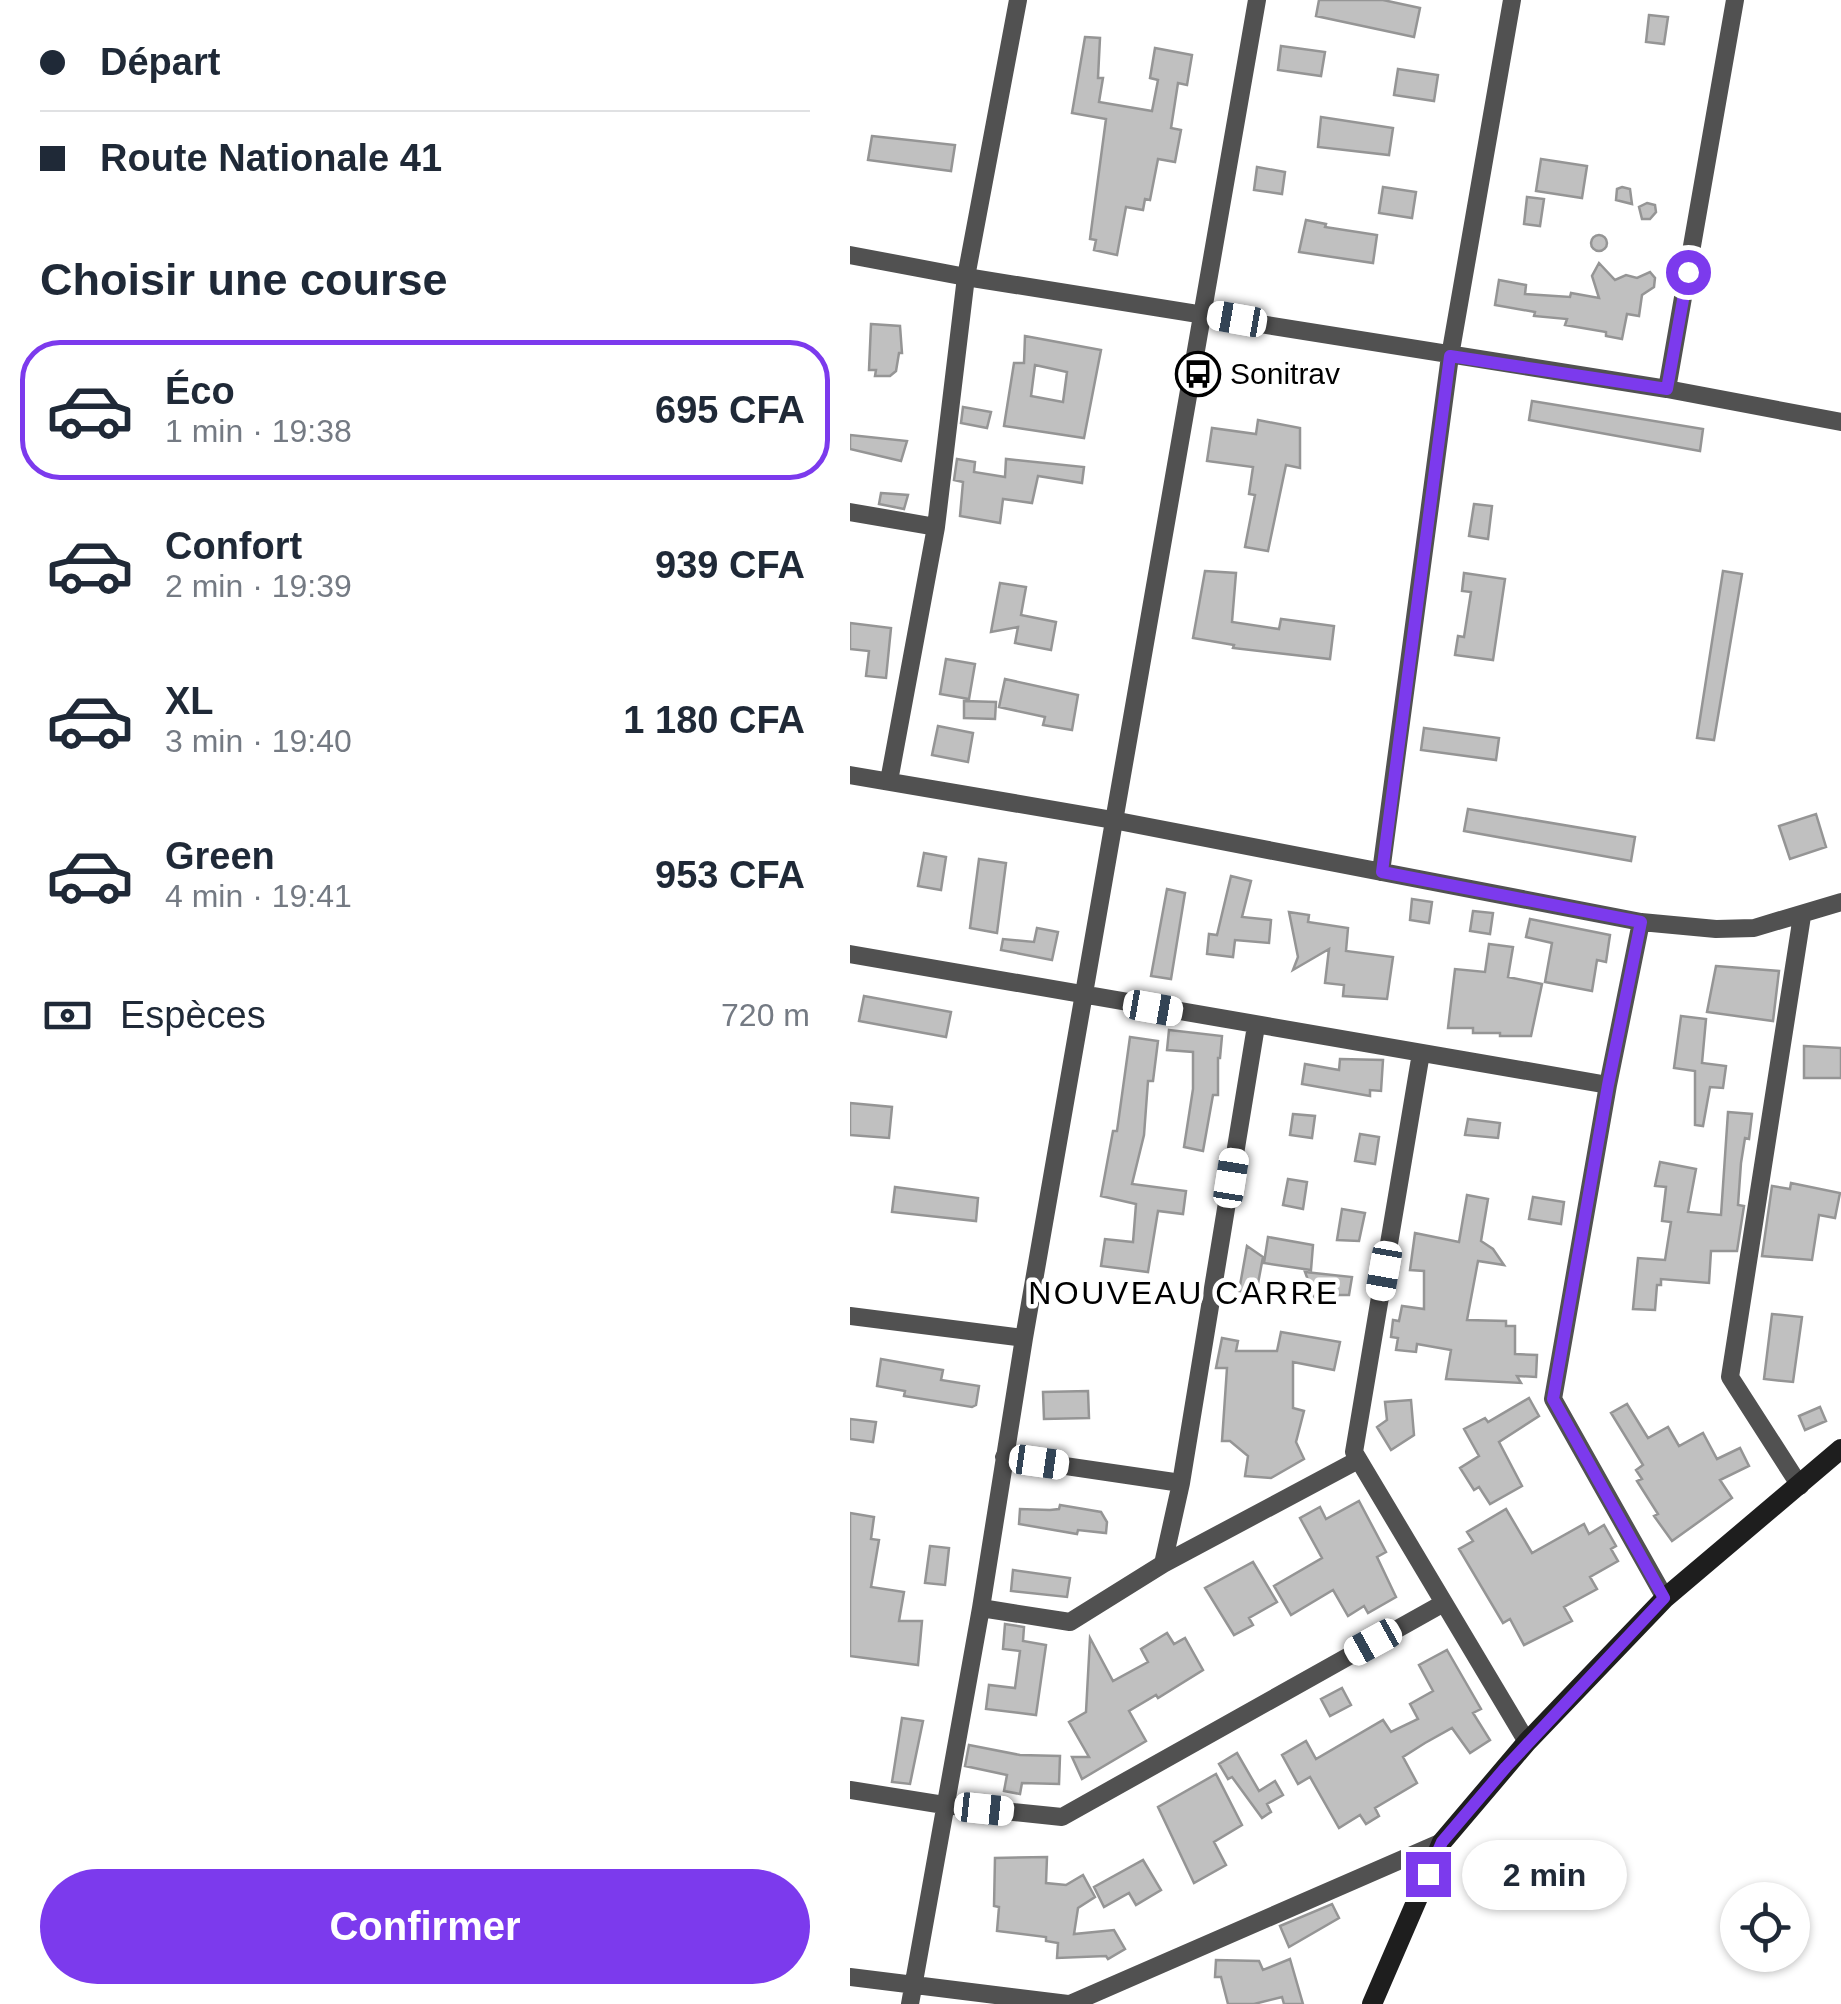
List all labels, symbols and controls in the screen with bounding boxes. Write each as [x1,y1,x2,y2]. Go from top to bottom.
text: Départ [100,41,220,83]
text: Route Nationale 41 [100,137,442,179]
route start [1666,250,1711,295]
text: Choisir une course [40,254,448,305]
car [1205,299,1269,339]
bus stop icon: Sonitrav [1175,351,1221,397]
place label: Sonitrav [1230,357,1340,390]
icon: car [45,365,135,455]
text: Éco [165,370,235,412]
text: 695 CFA [655,389,805,431]
text: 1 min · 19:38 [165,413,352,449]
icon: car [45,520,135,610]
text: Confort [165,525,302,567]
text: 939 CFA [655,544,805,586]
text: 2 min · 19:39 [165,568,352,604]
icon: car [45,675,135,765]
text: XL [165,680,214,722]
text: 1 180 CFA [623,699,805,741]
text: 3 min · 19:40 [165,723,352,759]
icon: car [45,830,135,920]
text: Green [165,835,275,877]
text: 953 CFA [655,854,805,896]
text: 4 min · 19:41 [165,878,352,914]
icon: cash [40,988,95,1043]
car [1121,988,1185,1028]
text: Espèces [120,994,266,1036]
text: 720 m [721,997,810,1033]
car [1211,1146,1251,1210]
car [1364,1239,1404,1303]
district label: NOUVEAU CARRE [1028,1275,1340,1311]
car [1007,1443,1071,1481]
car [1339,1614,1407,1670]
car [953,1791,1015,1827]
callout: 2 min [1463,1839,1628,1909]
route end [1406,1852,1451,1897]
text: 2 min [1503,1857,1586,1893]
button: Confirmer [40,1869,810,1984]
map controls [1720,1882,1810,1972]
button: locate [1720,1882,1810,1972]

